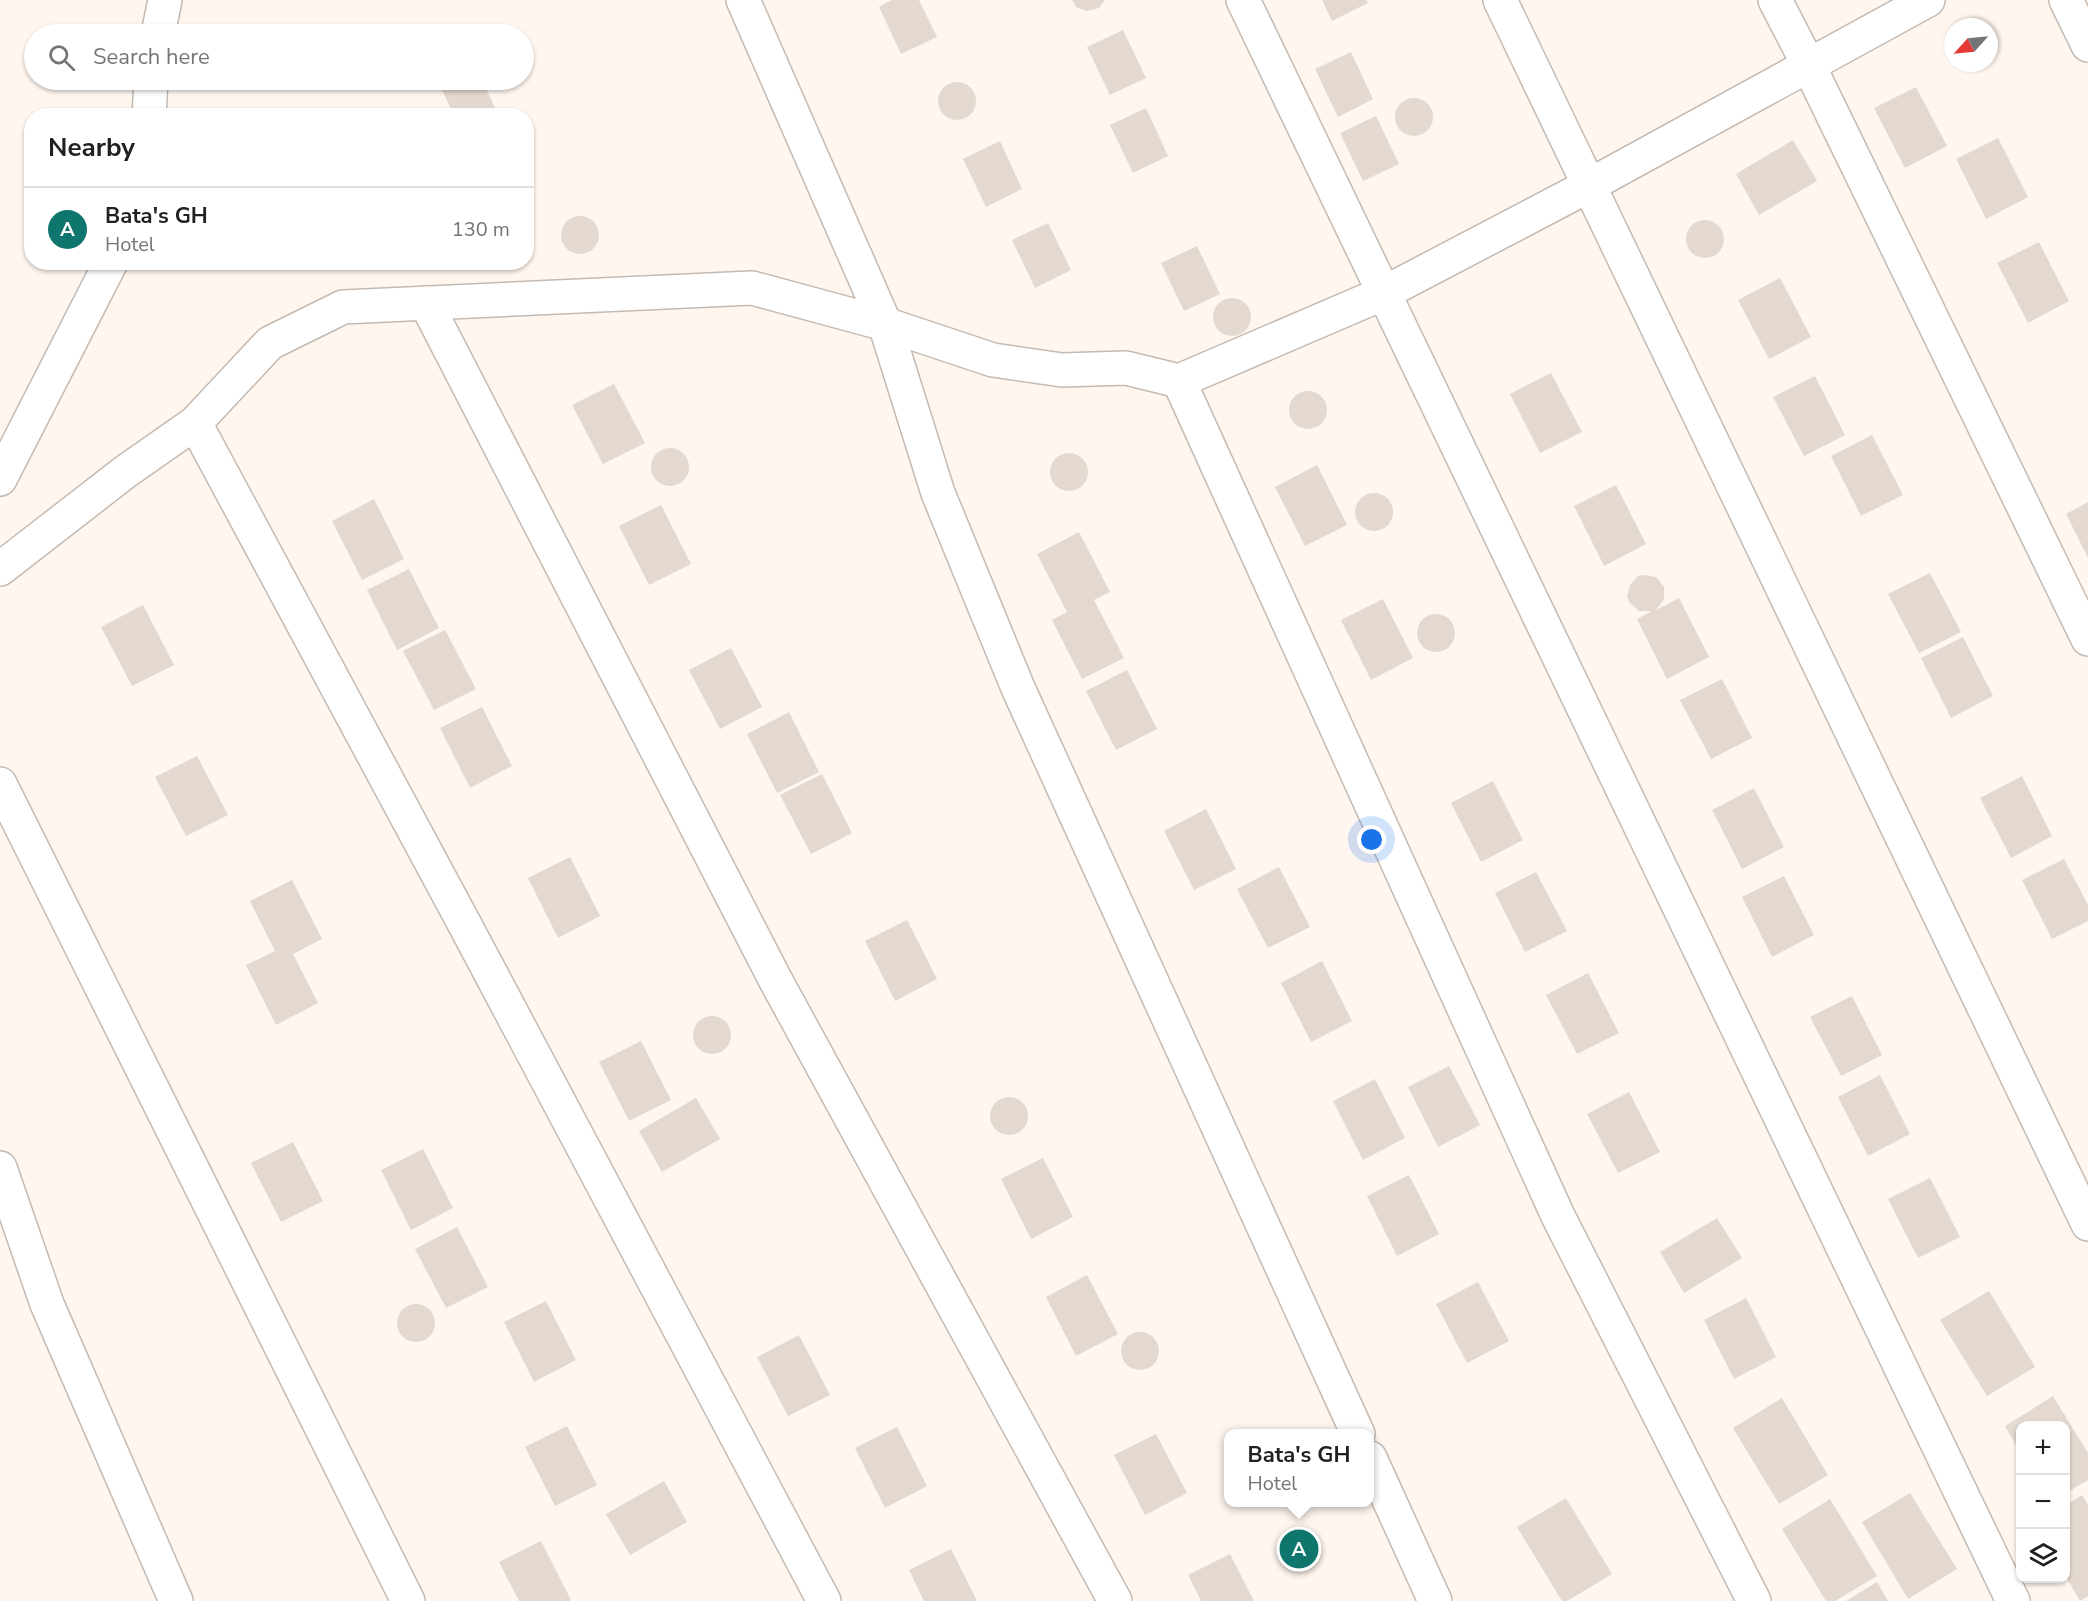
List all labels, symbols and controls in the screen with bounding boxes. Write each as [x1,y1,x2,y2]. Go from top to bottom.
north arrow [1944,18,1998,72]
search box [24,24,534,90]
icon: search [45,41,78,74]
text: Search here [93,42,210,72]
text: Nearby [48,130,135,165]
text: Bata's GH [105,201,208,231]
text: A [60,216,75,243]
text: 130 m [452,216,510,243]
text: Hotel [105,231,155,258]
your location [1357,825,1386,854]
map controls [2016,1421,2070,1583]
button: + [2016,1421,2070,1475]
popup [1224,1429,1374,1507]
text: Bata's GH [1248,1440,1350,1470]
text: Hotel [1248,1470,1297,1497]
button: − [2016,1475,2070,1529]
pin: A [1280,1526,1318,1572]
button: layers [2016,1529,2070,1583]

